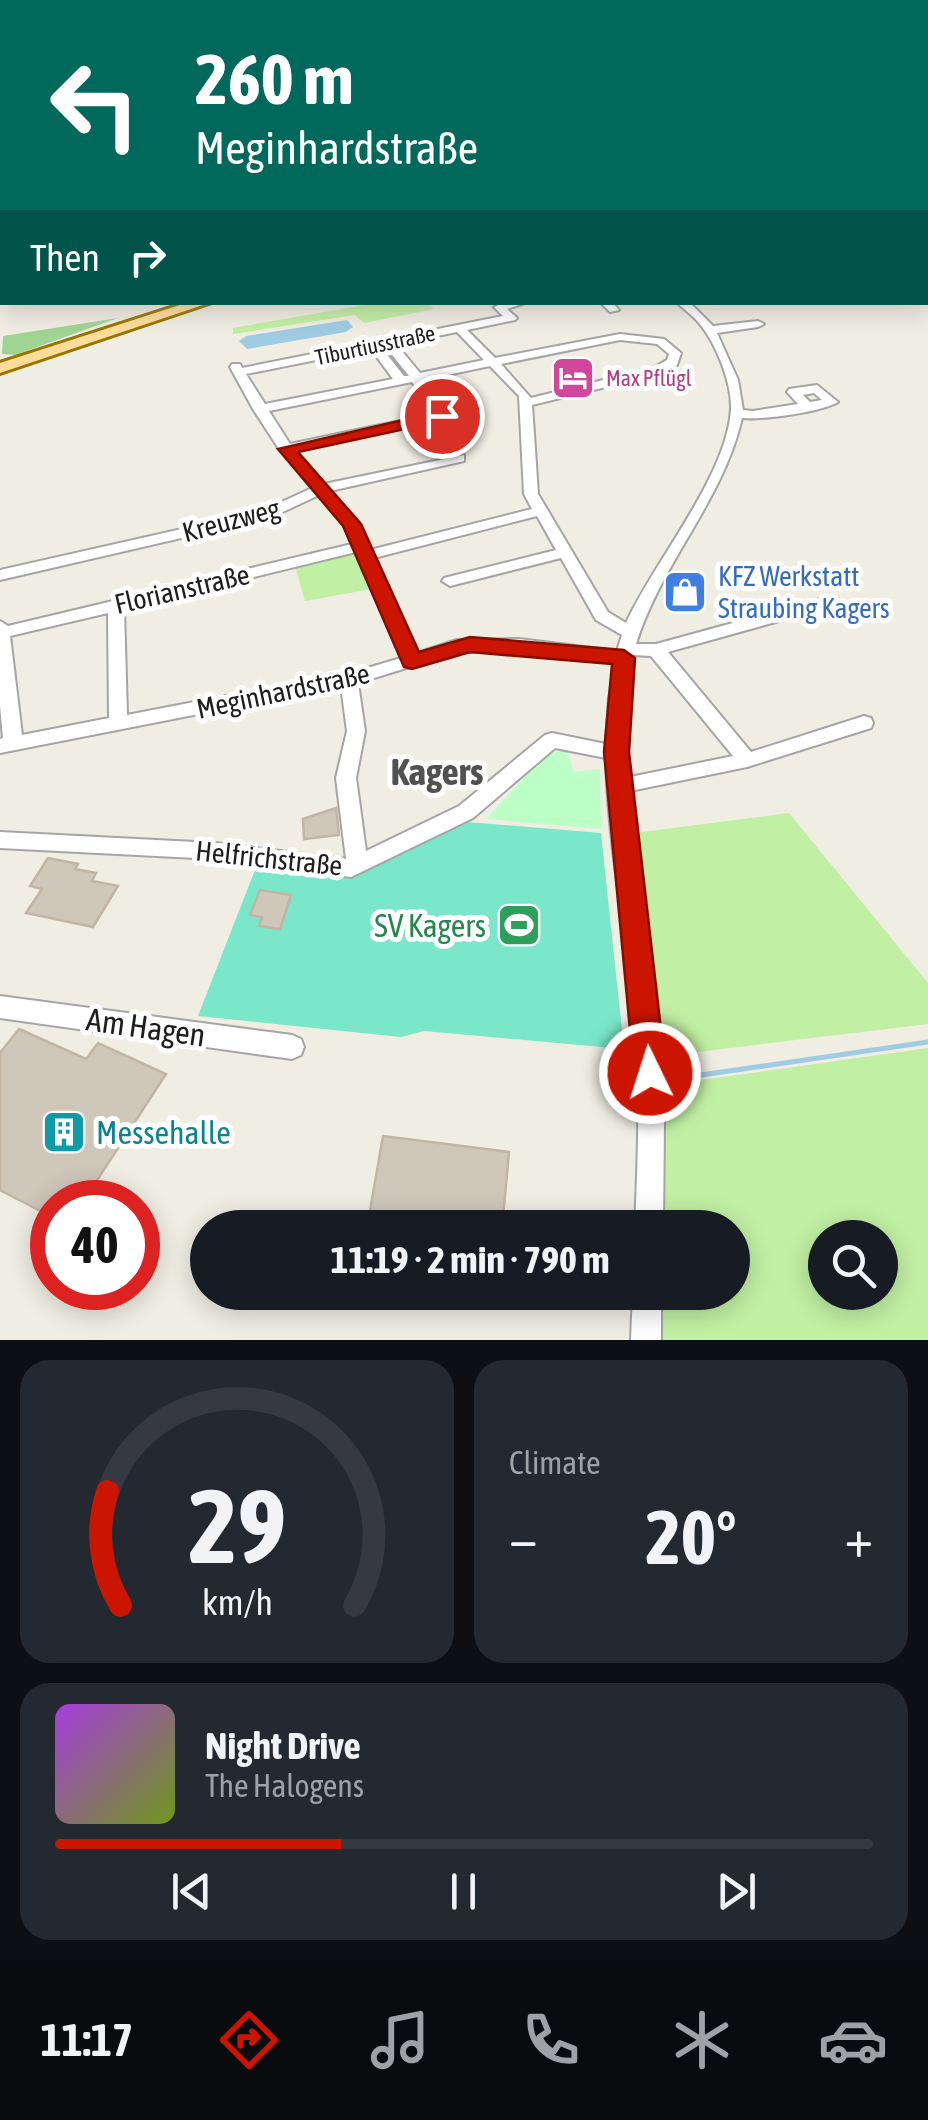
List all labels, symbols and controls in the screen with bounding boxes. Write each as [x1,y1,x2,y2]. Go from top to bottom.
text: 260 m [195,39,354,119]
icon: left [30,40,160,170]
text: Meginhardstraße [195,122,478,174]
icon: right [120,230,175,285]
text: Then [30,236,100,279]
street label: Tiburtiusstraße [313,320,437,370]
hotel icon: Max Pflügl [550,355,596,401]
place label: Max Pflügl [606,365,692,391]
pin [400,374,485,459]
icon: arrive [415,389,470,444]
street label: Kreuzweg [179,492,283,548]
street label: Florianstraße [111,558,253,620]
place label: KFZ Werkstatt Straubing Kagers [718,560,890,624]
shop icon: KFZ Werkstatt Straubing Kagers [662,569,708,615]
street label: Meginhardstraße [193,657,373,725]
district label: Kagers [391,750,484,793]
street label: Helfrichstraße [194,834,344,882]
sports icon: SV Kagers [496,902,542,948]
place label: SV Kagers [374,907,486,944]
street label: Am Hagen [84,1000,208,1054]
position arrow [598,1021,702,1125]
building icon: Messehalle [41,1109,87,1155]
place label: Messehalle [96,1114,231,1151]
speed limit sign: 40 [30,1180,160,1310]
map controls [808,1220,898,1310]
button: search [808,1220,898,1310]
text: 11:19 · 2 min · 790 m [330,1238,610,1281]
text: Climate [509,1444,601,1481]
text: 29 [188,1466,286,1585]
text: 20° [645,1494,737,1580]
text: − [509,1506,538,1569]
text: + [844,1506,873,1569]
text: km/h [202,1582,272,1623]
text: Night Drive [205,1724,361,1767]
text: The Halogens [205,1767,364,1804]
icon: previous [164,1864,219,1919]
icon: pause [436,1864,491,1919]
icon: next [709,1864,764,1919]
icon: directions [214,2005,284,2075]
icon: music [365,2005,435,2075]
icon: phone [516,2005,586,2075]
icon: climate [667,2005,737,2075]
icon: car [818,2005,888,2075]
text: 11:17 [40,2014,133,2066]

